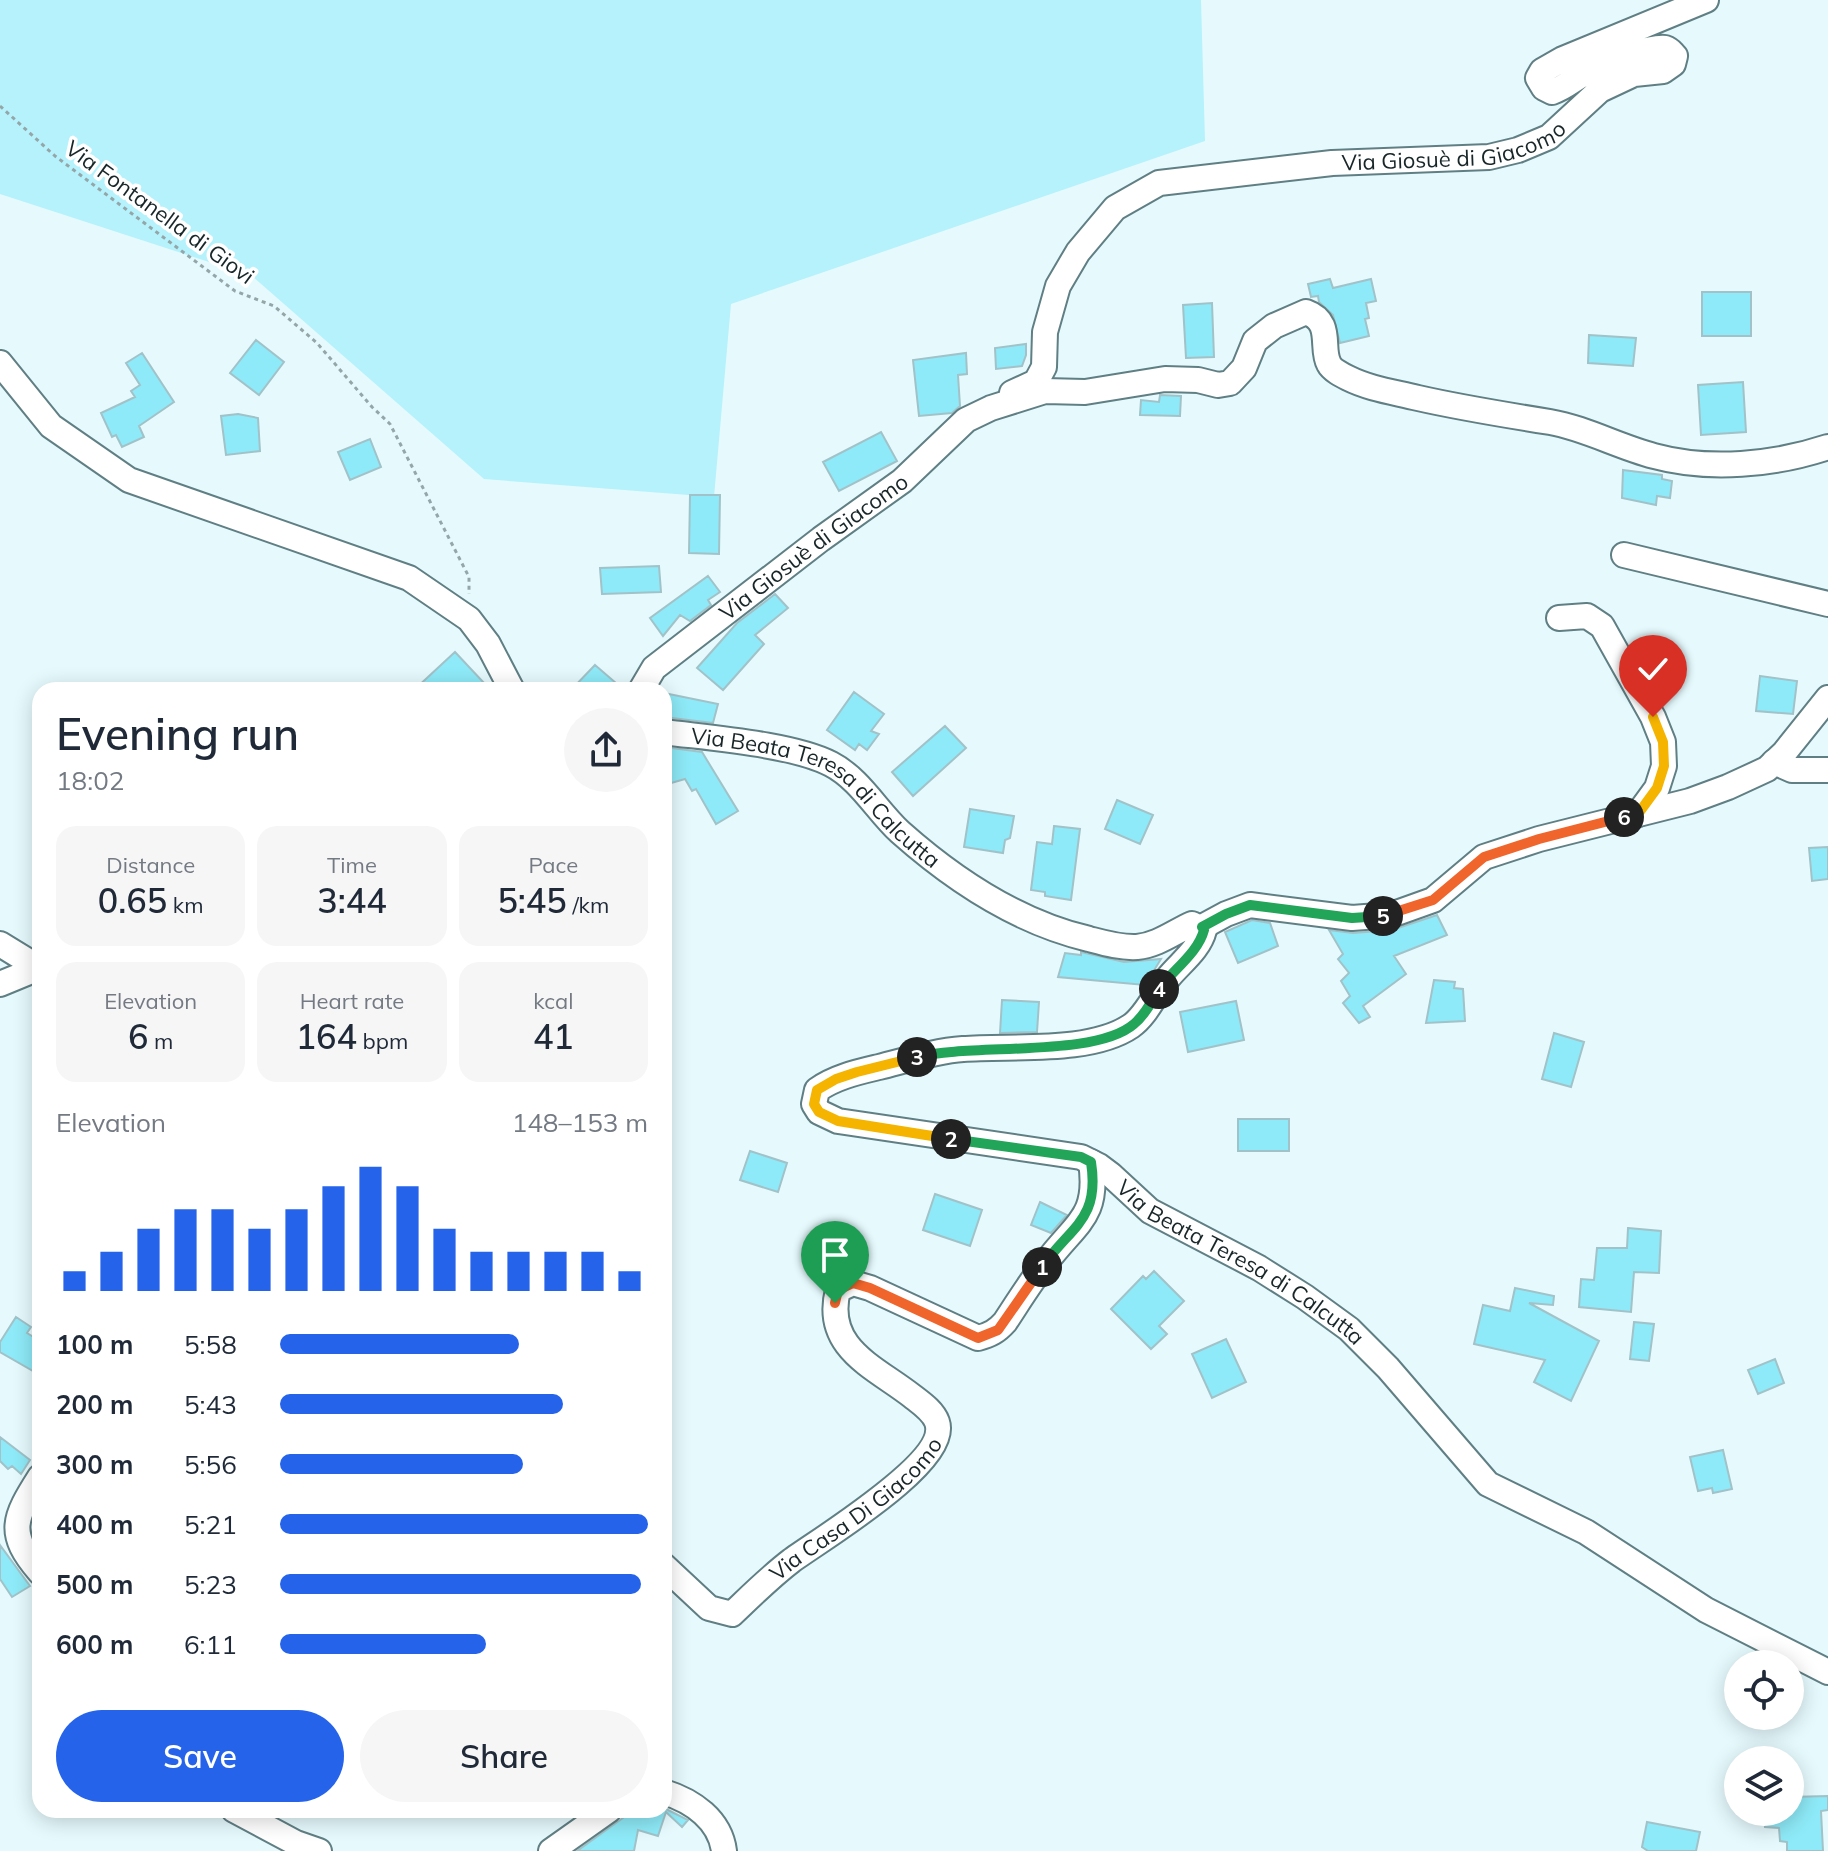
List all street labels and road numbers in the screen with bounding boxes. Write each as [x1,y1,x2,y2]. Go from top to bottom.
street label: Via Giosuè di Giacomo [1341,115,1572,177]
street label: Via Fontanella di Giovi [60,134,260,290]
street label: Via Giosuè di Giacomo [714,467,914,626]
street label: Via Beata Teresa di Calcutta [690,721,946,874]
street label: Via Beata Teresa di Calcutta [1111,1173,1371,1351]
street label: Via Casa Di Giacomo [763,1433,948,1587]

